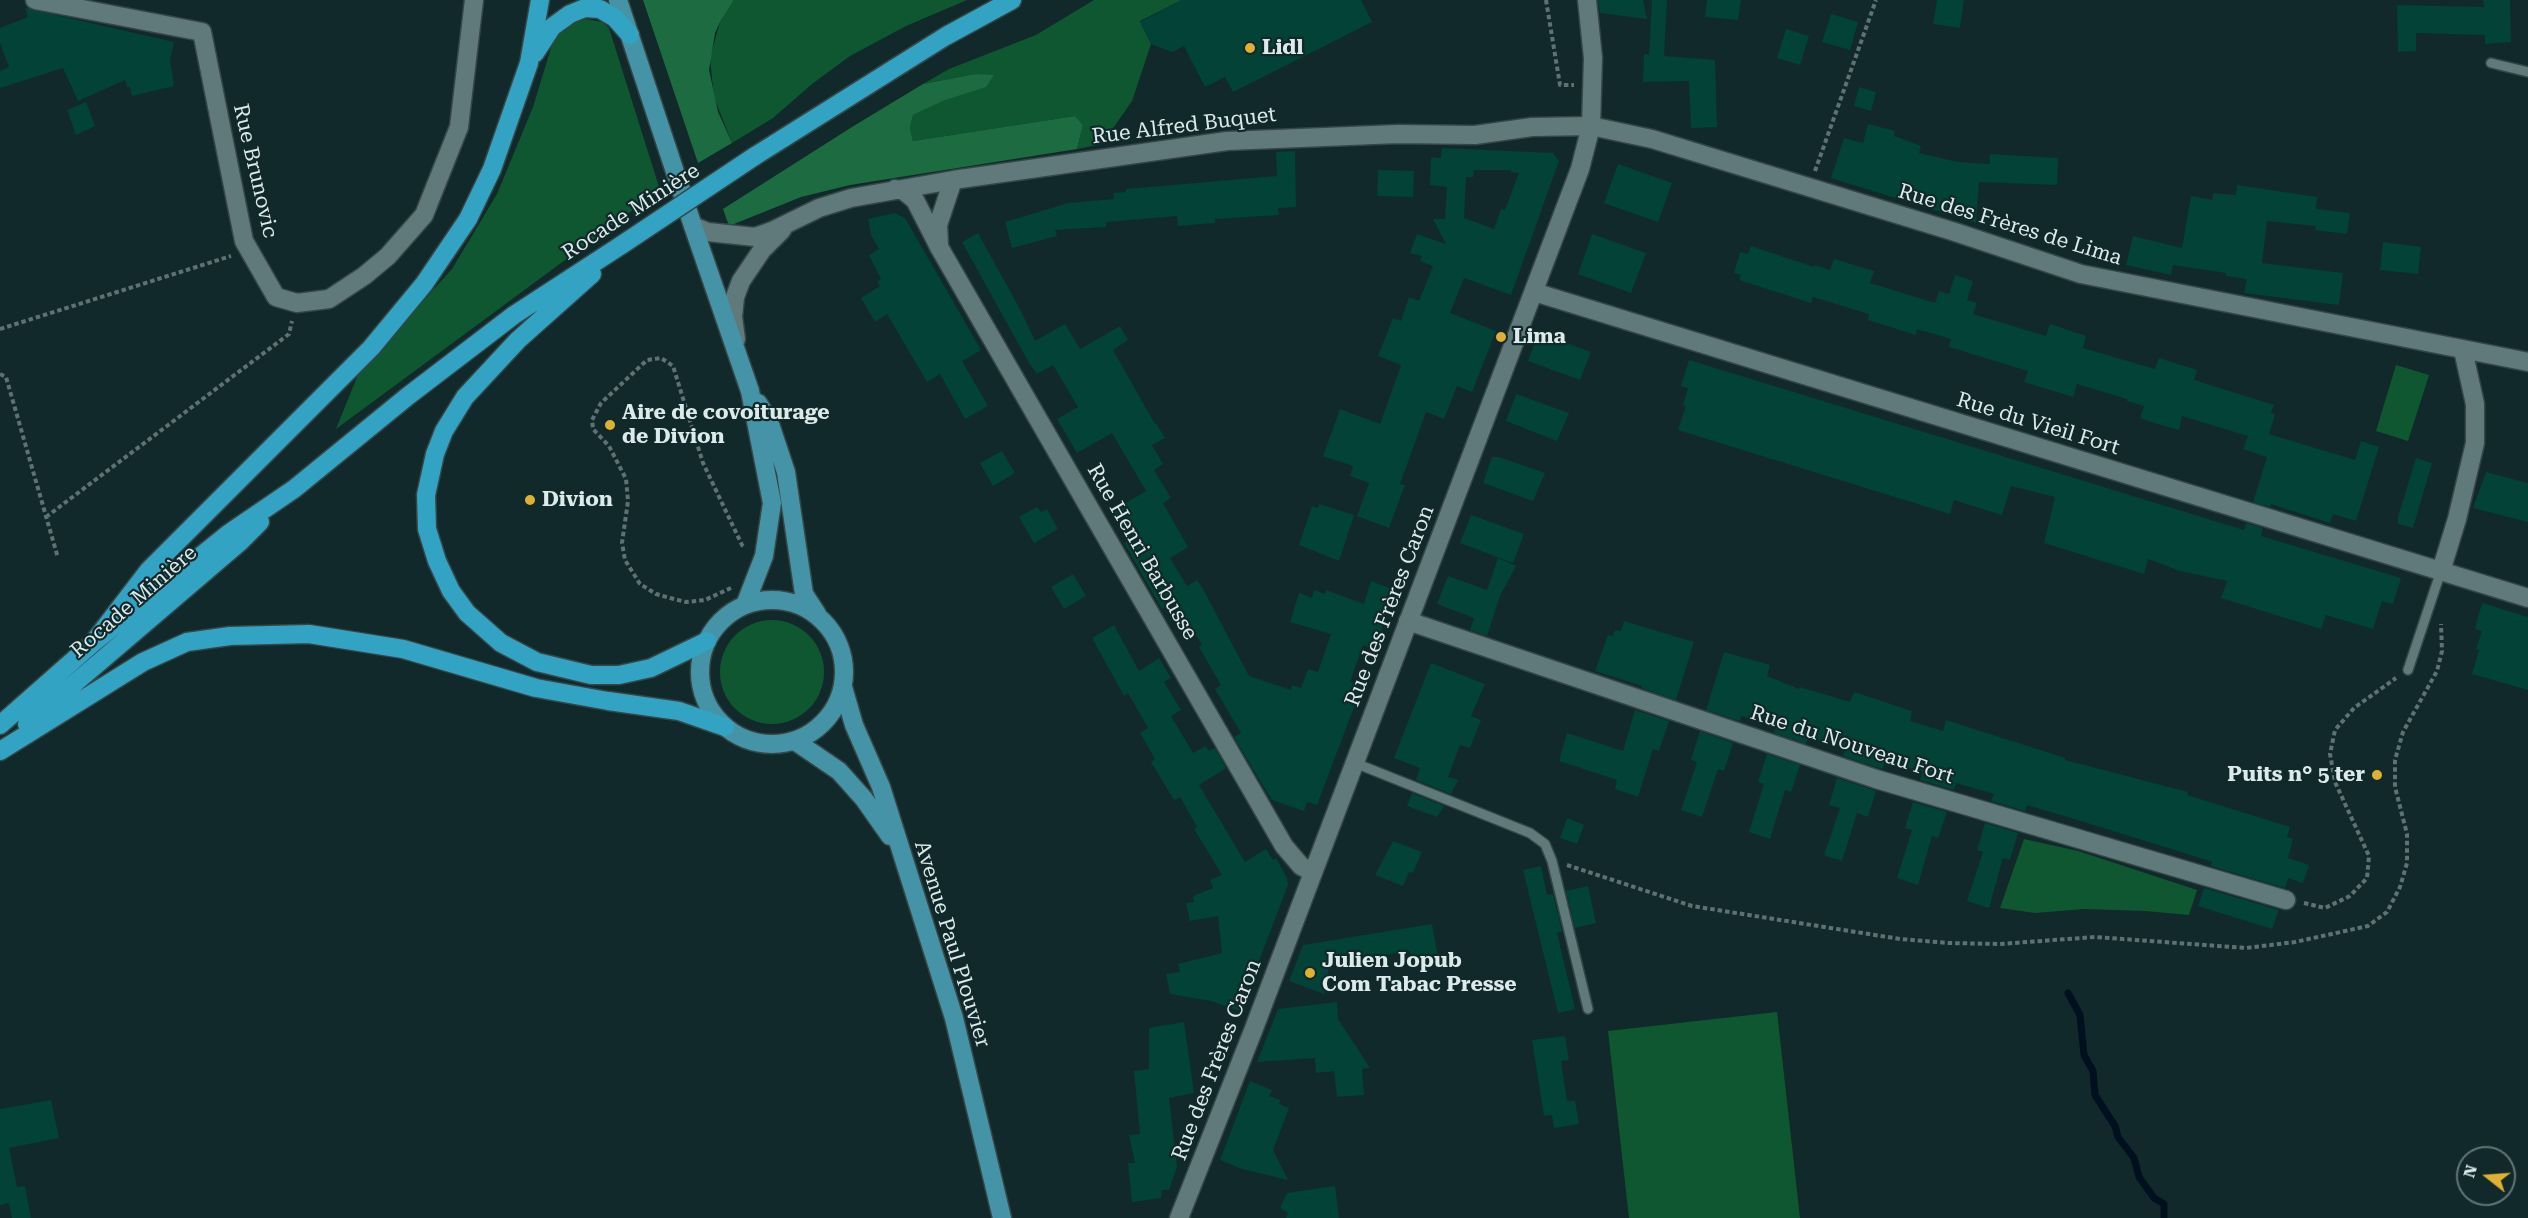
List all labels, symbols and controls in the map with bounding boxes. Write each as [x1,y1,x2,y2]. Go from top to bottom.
place label: Lidl [1262,35,1303,61]
marker: Lidl [1243,41,1257,55]
street label: Rue Brunovic [227,102,283,240]
street label: Rue Alfred Buquet [1091,102,1277,150]
street label: Rocade Minière [558,158,704,266]
street label: Rue des Frères de Lima [1895,179,2125,271]
place label: Lima [1513,324,1566,350]
marker: Lima [1494,330,1508,344]
street label: Rue du Vieil Fort [1954,387,2122,461]
place label: Aire de covoiturage de Divion [622,400,830,450]
marker: Aire de covoiturage de Divion [603,418,617,432]
street label: Rue Henri Barbusse [1081,460,1203,644]
place label: Divion [542,487,613,513]
marker: Divion [523,493,537,507]
street label: Rue des Frères Caron [1340,502,1440,710]
street label: Rocade Minière [66,540,202,664]
street label: Rue du Nouveau Fort [1747,700,1957,790]
place label: Puits n° 5 ter [2227,762,2365,788]
marker: Puits n° 5 ter [2370,768,2384,782]
street label: Avenue Paul Plouvier [909,838,995,1050]
place label: Julien Jopub Com Tabac Presse [1322,948,1517,998]
street label: Rue des Frères Caron [1167,956,1267,1164]
marker: Julien Jopub Com Tabac Presse [1303,966,1317,980]
north arrow [2456,1146,2516,1206]
text: N [2459,1163,2481,1180]

